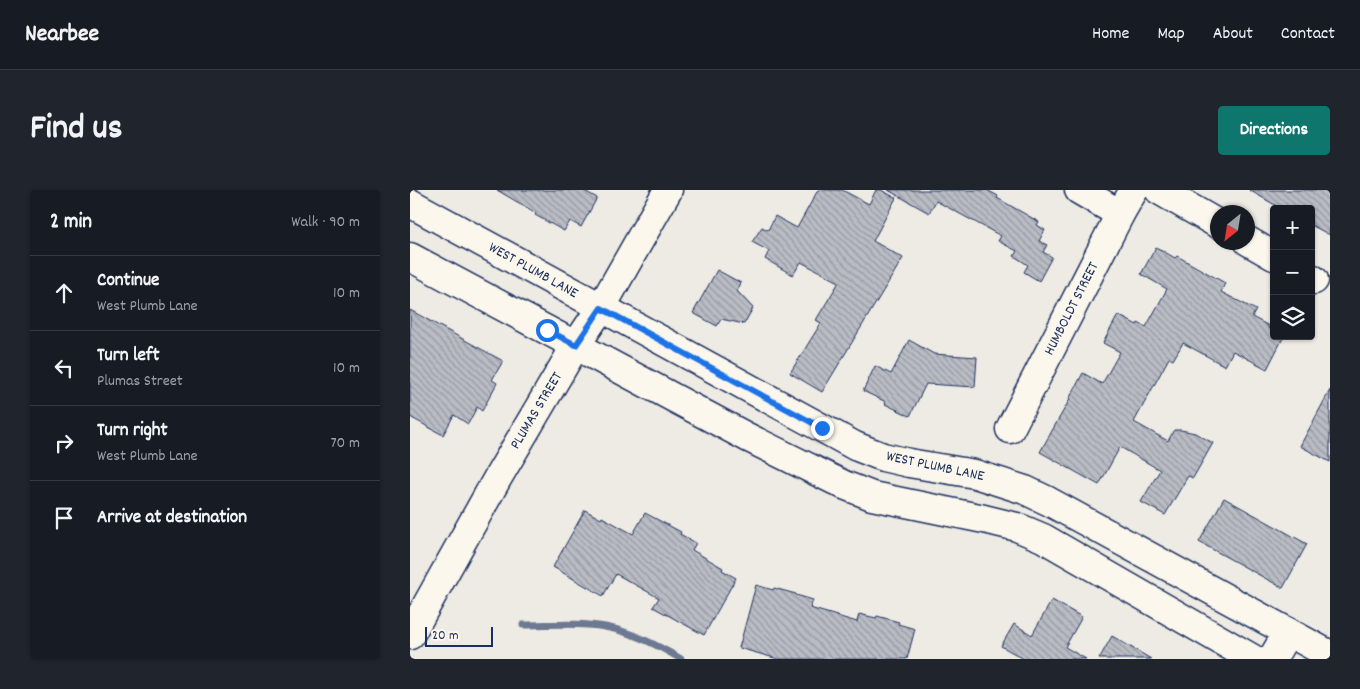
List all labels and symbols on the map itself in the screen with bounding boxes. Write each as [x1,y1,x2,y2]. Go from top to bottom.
north arrow [1210,205,1255,250]
street label: WEST PLUMB LANE [484,237,582,305]
street label: HUMBOLDT STREET [1039,258,1105,360]
route start [536,319,559,342]
street label: PLUMAS STREET [505,368,569,454]
route end [811,417,834,440]
street label: WEST PLUMB LANE [884,446,986,488]
scale bar [425,624,492,647]

